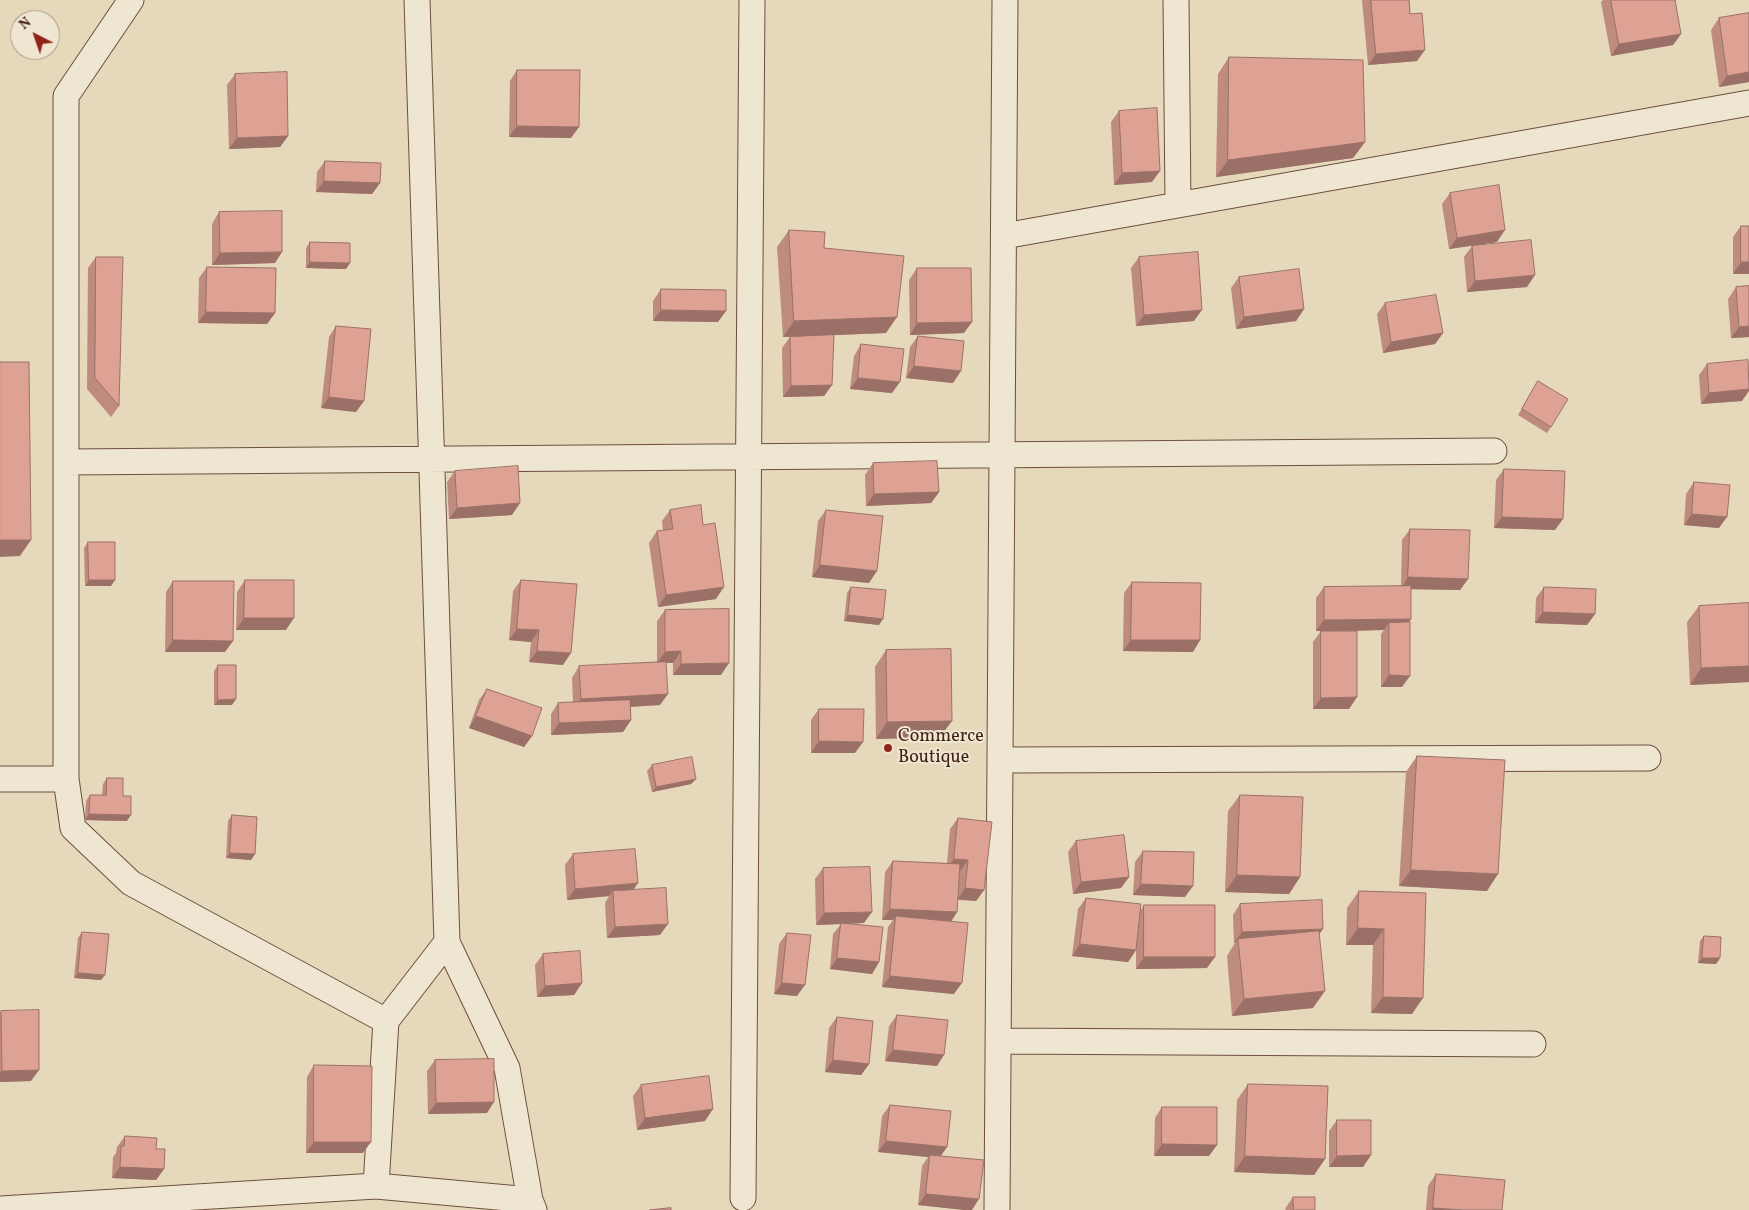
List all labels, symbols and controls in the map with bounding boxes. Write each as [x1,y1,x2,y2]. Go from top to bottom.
north arrow [10,10,60,60]
text: N [15,14,36,35]
place label: Commerce Boutique [898,727,984,770]
marker: Commerce Boutique [882,742,894,754]

